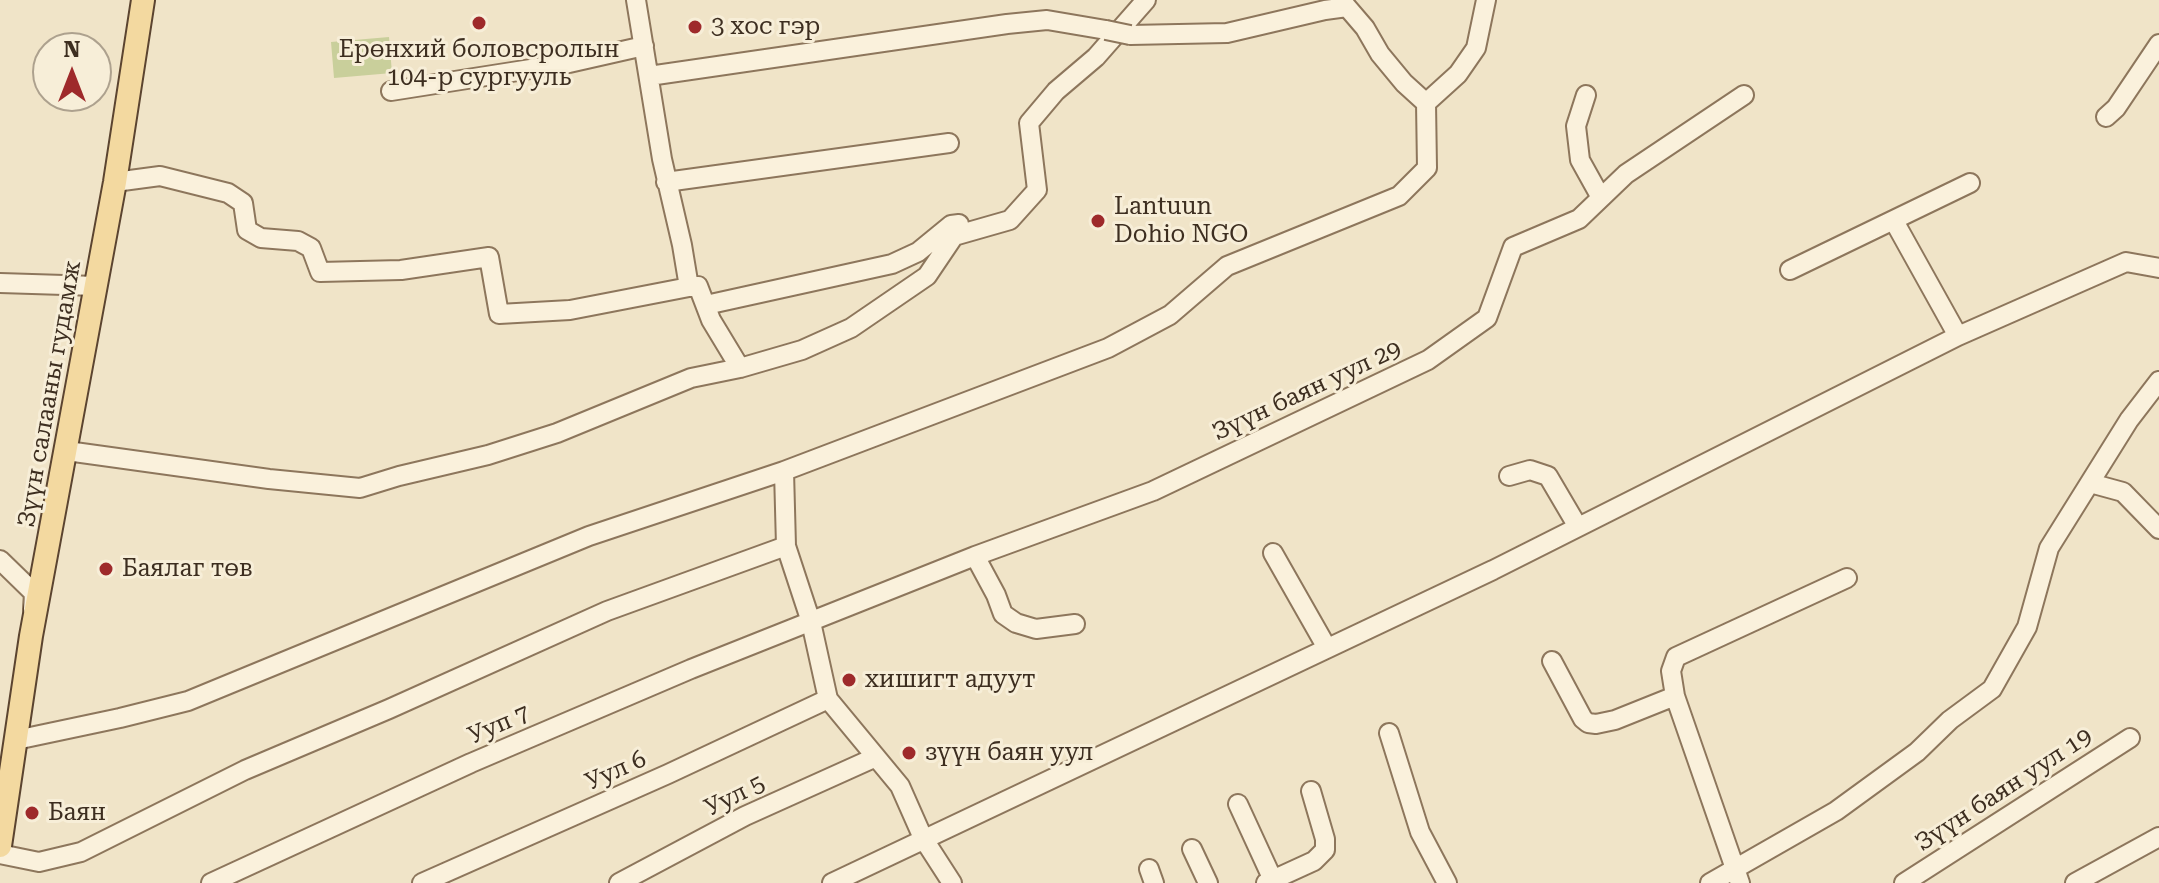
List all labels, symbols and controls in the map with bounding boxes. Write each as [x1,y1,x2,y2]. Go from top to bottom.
place label: 3 хос гэр [711,13,820,41]
marker: Ерөнхий боловсролын 104-р сургууль [470,14,488,32]
marker: 3 хос гэр [686,18,704,36]
north arrow [32,32,112,112]
place label: Ерөнхий боловсролын 104-р сургууль [339,36,619,92]
text: N [64,37,80,62]
place label: Lantuun Dohio NGO [1114,193,1248,249]
marker: Lantuun Dohio NGO [1089,212,1107,230]
street label: Зүүн салааны гудамж [12,258,88,530]
street label: Зүүн баян уул 29 [1208,335,1406,447]
place label: Баялаг төв [122,555,253,583]
marker: Баялаг төв [97,560,115,578]
place label: хишигт адуут [865,666,1036,694]
marker: хишигт адуут [840,671,858,689]
street label: Ууп 7 [464,699,534,751]
street label: Зүүн баян уул 19 [1910,722,2098,858]
place label: зүүн баян уул [925,739,1093,767]
marker: зүүн баян уул [900,744,918,762]
street label: Уул 6 [581,745,651,797]
street label: Уул 5 [700,769,770,823]
place label: Баян [48,799,106,827]
marker: Баян [23,804,41,822]

